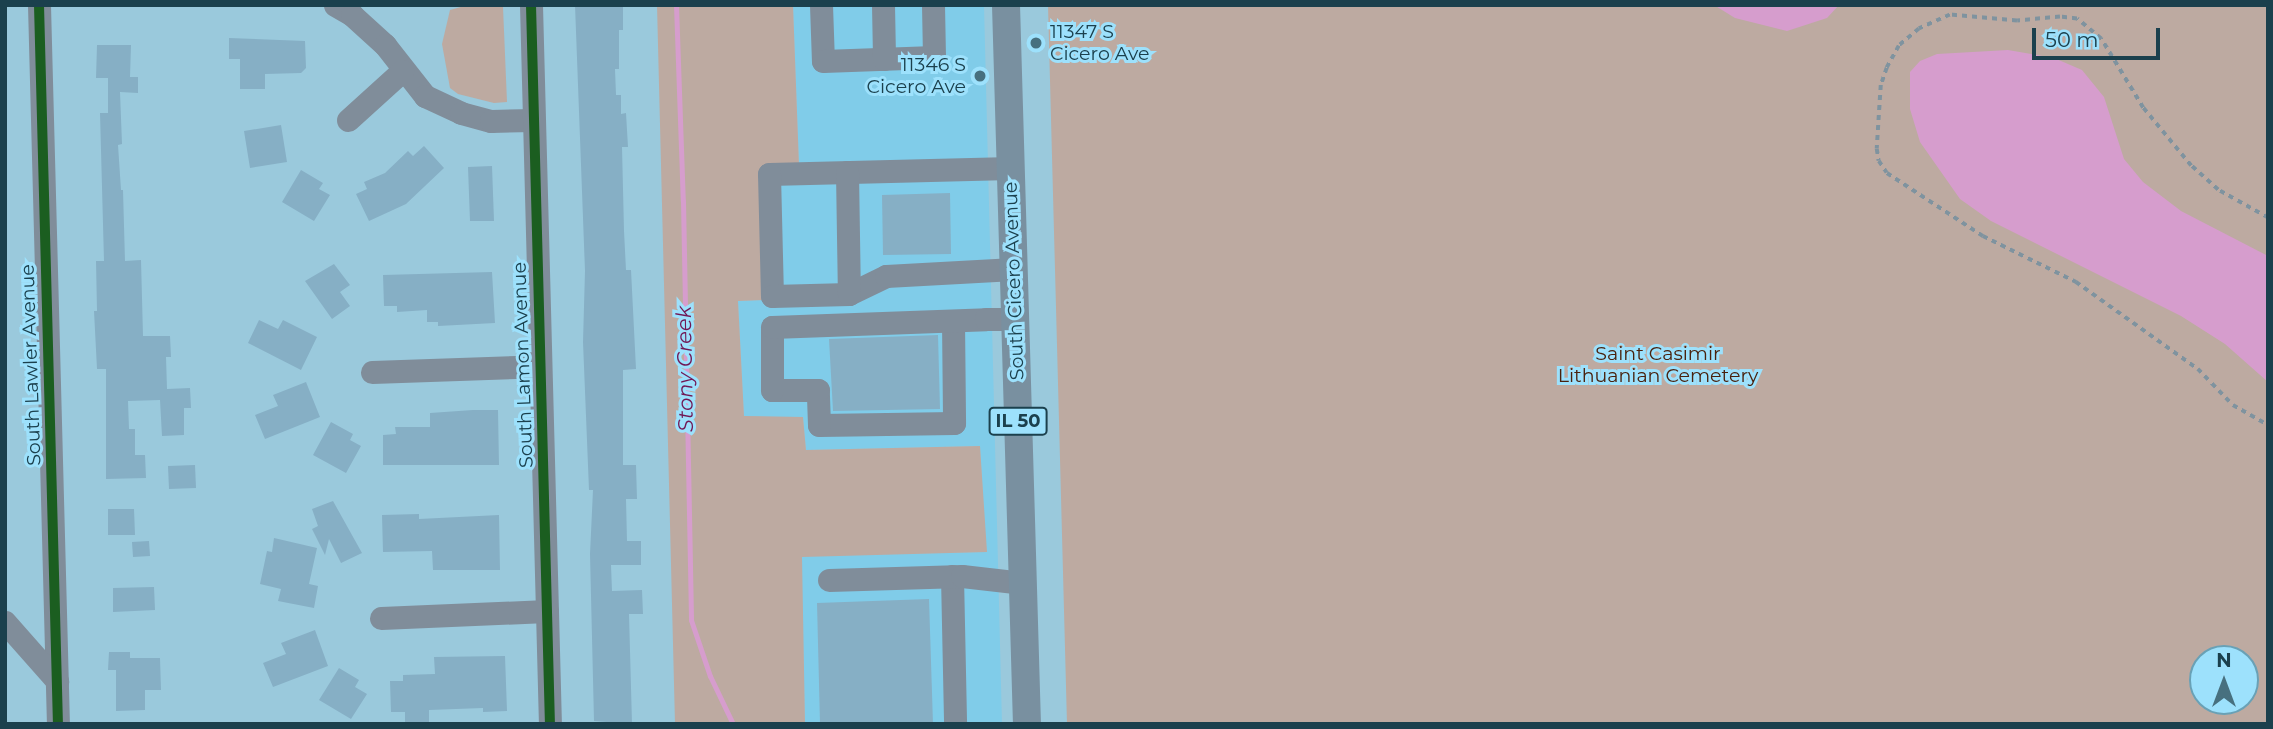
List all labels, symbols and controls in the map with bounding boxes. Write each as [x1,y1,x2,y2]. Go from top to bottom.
scale bar [2035,14,2163,58]
place label: 11347 S Cicero Ave [1050,21,1149,65]
text: 50 m [2045,27,2099,52]
marker: 11347 S Cicero Ave [1028,35,1044,51]
place label: 11346 S Cicero Ave [867,54,966,98]
marker: 11346 S Cicero Ave [972,68,988,84]
street label: South Cicero Avenue [999,181,1029,381]
street label: South Lamon Avenue [508,262,538,468]
street label: South Lawler Avenue [16,264,46,466]
water label: Stony Creek [671,306,699,432]
park label: Saint Casimir Lithuanian Cemetery [1558,343,1758,387]
road number: IL 50 [988,407,1048,436]
north arrow [2189,645,2259,715]
text: N [2216,649,2232,672]

